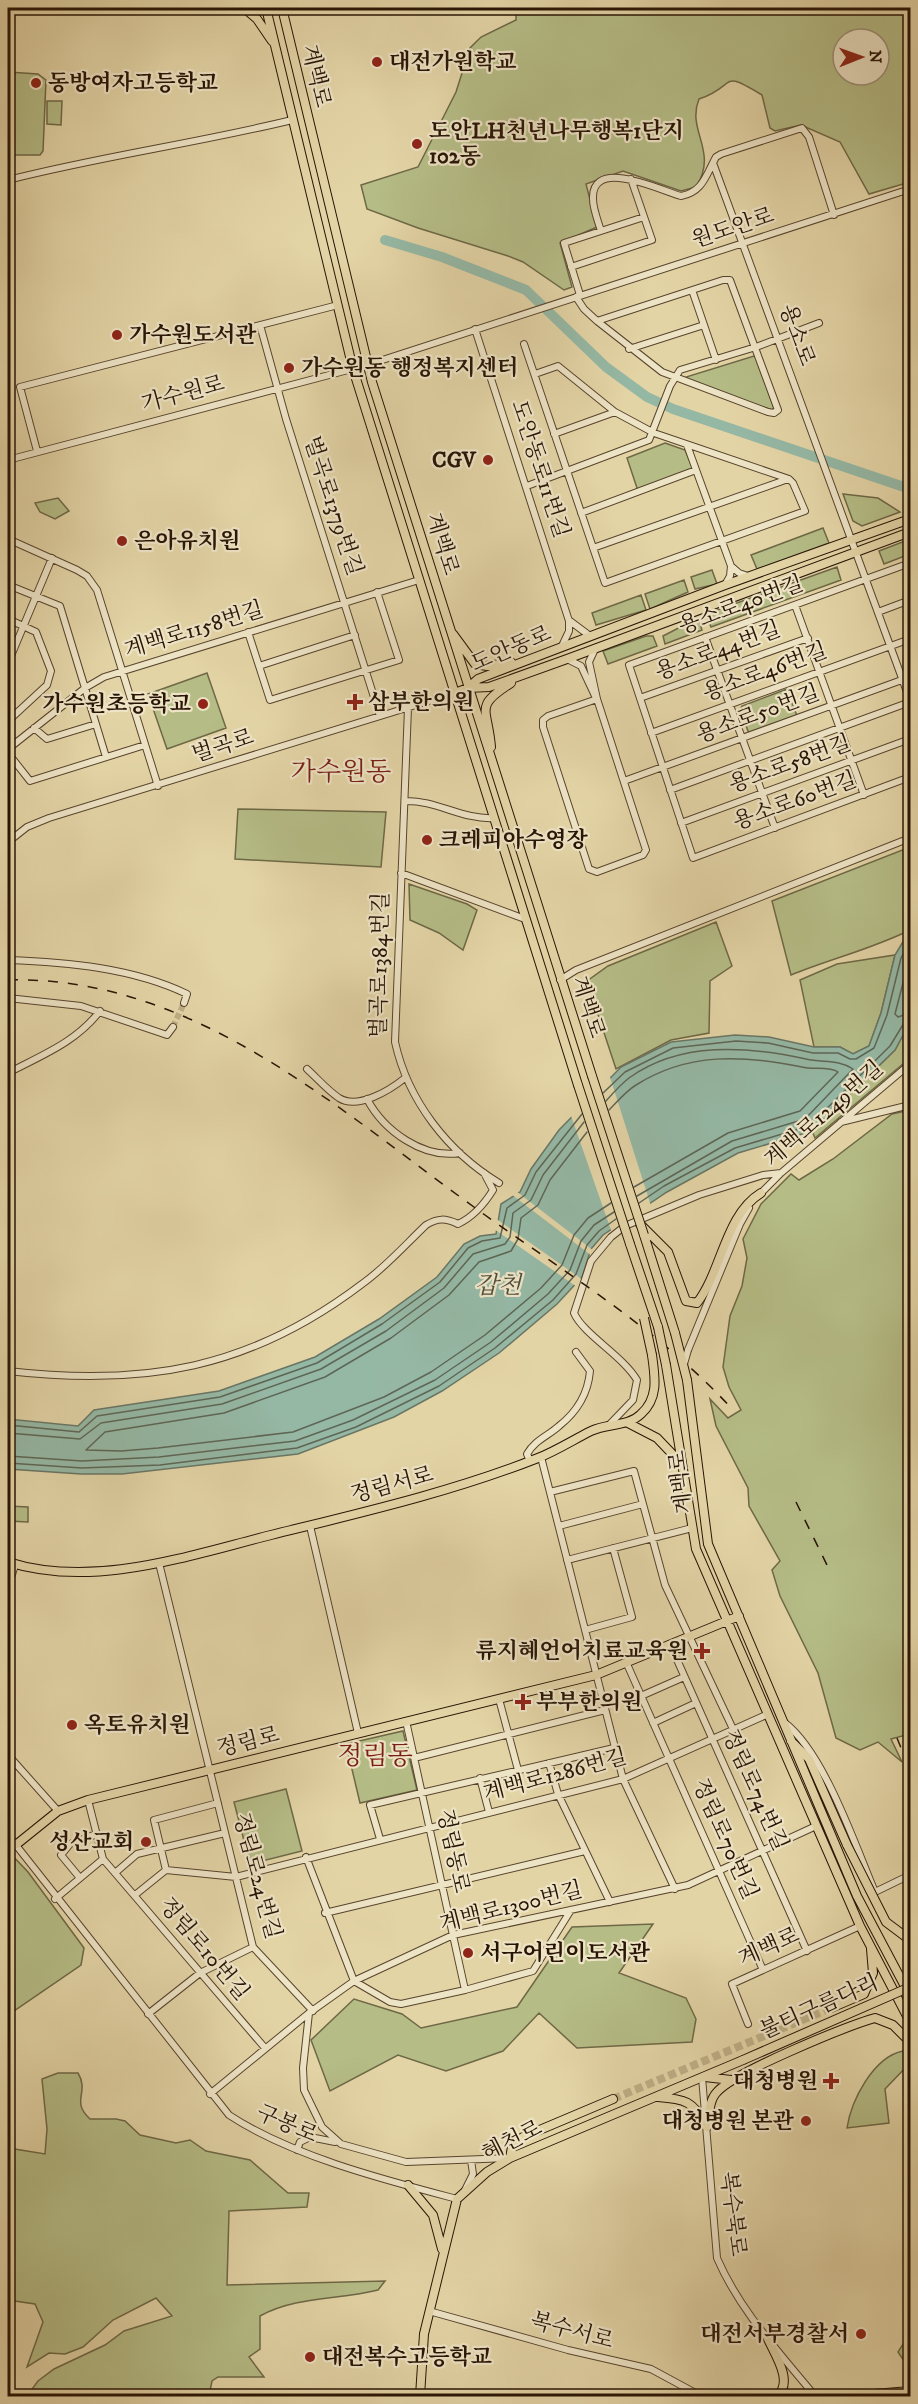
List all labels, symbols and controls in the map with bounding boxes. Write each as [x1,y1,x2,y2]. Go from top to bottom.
north arrow [831,27,891,87]
street label: 계백로 [296,42,336,110]
place label: 대전가원학교 [389,49,517,76]
text: N [865,50,885,63]
marker: 대전가원학교 [370,55,384,69]
place label: 동방여자고등학교 [48,70,218,97]
marker: 동방여자고등학교 [29,76,43,90]
place label: 도안LH천년나무행복1단지 102동 [429,118,684,170]
marker: 도안LH천년나무행복1단지 102동 [410,137,424,151]
street label: 원도안로 [688,202,778,254]
street label: 용소로 [773,300,821,370]
place label: 가수원도서관 [129,322,257,349]
marker: 가수원도서관 [110,328,124,342]
place label: 가수원동 행정복지센터 [301,355,518,382]
marker: 가수원동 행정복지센터 [282,361,296,375]
street label: 가수원로 [138,370,228,418]
street label: 도안동로11번길 [505,397,575,541]
street label: 벌곡로1379번길 [298,433,368,579]
place label: CGV [432,447,477,474]
marker: CGV [481,453,495,467]
street label: 계백로 [420,510,464,578]
place label: 은아유치원 [134,528,240,555]
marker: 은아유치원 [115,534,129,548]
street label: 용소로40번길 [675,570,807,640]
street label: 계백로1158번길 [121,596,267,664]
street label: 용소로44번길 [652,616,784,686]
street label: 도안동로 [467,620,555,678]
street label: 용소로46번길 [699,637,831,707]
street label: 용소로50번길 [693,679,823,749]
place label: 삼부한의원 [368,689,474,716]
place label: 가수원초등학교 [42,691,191,718]
marker: 삼부한의원 [346,693,364,711]
marker: 가수원초등학교 [196,697,210,711]
street label: 벌곡로 [189,723,257,769]
street label: 용소로58번길 [725,729,855,799]
district label: 가수원동 [291,756,391,789]
street label: 용소로60번길 [730,766,860,836]
place label: 크레피아수영장 [439,827,589,854]
marker: 크레피아수영장 [420,833,434,847]
street label: 벌곡로1384번길 [365,892,395,1038]
street label: 계백로 [565,973,611,1041]
street label: 계백로1249번길 [759,1055,889,1173]
water label: 갑천 [475,1271,523,1301]
street label: 계백로 [664,1449,698,1515]
street label: 정림서로 [347,1461,437,1509]
place label: 류지혜언어치료교육원 [475,1638,688,1665]
marker: 류지혜언어치료교육원 [693,1642,711,1660]
place label: 부부한의원 [536,1689,642,1716]
marker: 부부한의원 [514,1693,532,1711]
place label: 옥토유치원 [84,1712,190,1739]
marker: 옥토유치원 [65,1718,79,1732]
street label: 정림로 [214,1721,282,1763]
street label: 정림로74번길 [716,1725,794,1855]
district label: 정림동 [337,1740,413,1773]
street label: 계백로1286번길 [480,1743,630,1807]
street label: 정림로70번길 [686,1774,764,1904]
street label: 정림동로 [431,1807,475,1895]
street label: 정림로24번길 [227,1810,287,1942]
place label: 성산교회 [49,1829,134,1856]
marker: 성산교회 [139,1835,153,1849]
street label: 계백로1300번길 [437,1876,585,1938]
street label: 정림로10번길 [153,1892,255,2006]
street label: 계백로 [734,1922,804,1972]
place label: 서구어린이도서관 [480,1940,651,1967]
marker: 서구어린이도서관 [461,1946,475,1960]
street label: 불티구름다리 [755,1969,883,2045]
place label: 대청병원 [733,2068,818,2095]
marker: 대청병원 [822,2072,840,2090]
street label: 구봉로 [252,2099,322,2149]
place label: 대청병원 본관 [662,2108,795,2135]
street label: 혜천로 [477,2114,547,2168]
marker: 대청병원 본관 [799,2114,813,2128]
street label: 복수북로 [714,2170,752,2258]
street label: 복수서로 [527,2307,617,2355]
place label: 대전서부경찰서 [700,2321,849,2348]
marker: 대전서부경찰서 [854,2327,868,2341]
place label: 대전복수고등학교 [322,2344,492,2371]
marker: 대전복수고등학교 [303,2350,317,2364]

